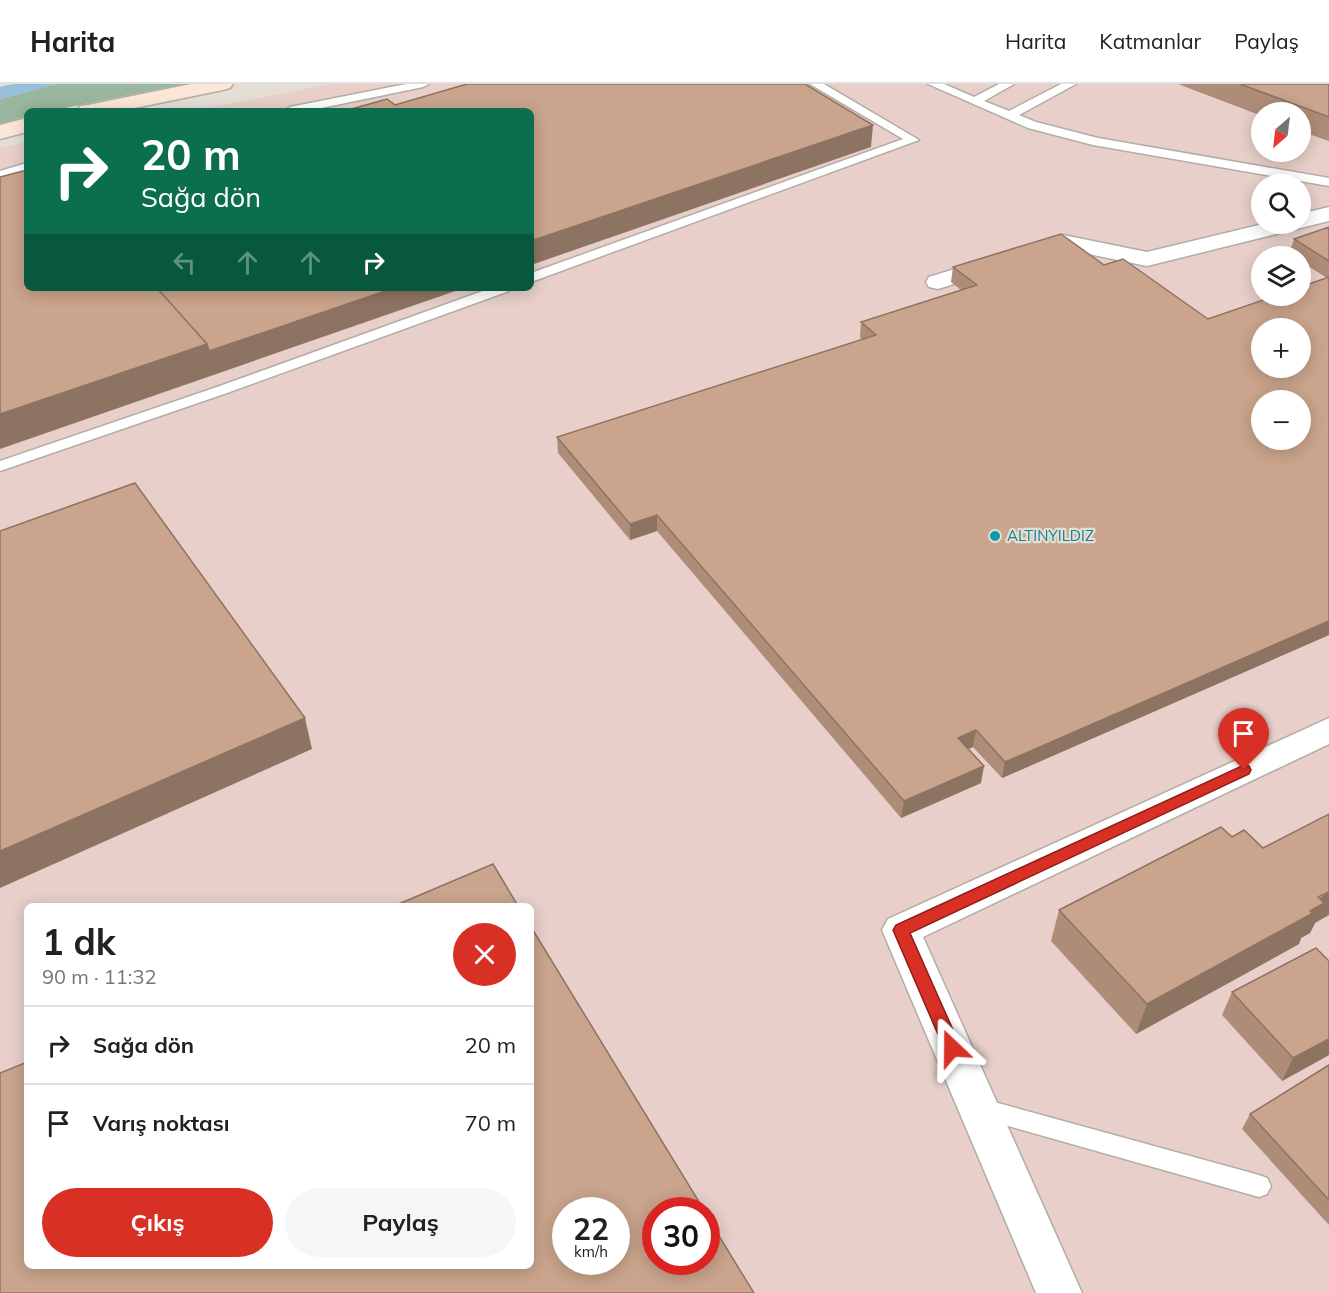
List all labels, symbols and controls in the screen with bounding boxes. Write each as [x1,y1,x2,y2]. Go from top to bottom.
text: Harita [30,24,115,59]
text: Harita [1005,28,1066,54]
text: Katmanlar [1099,28,1201,54]
text: Paylaş [1234,28,1299,54]
north arrow [1251,102,1311,162]
map controls [1251,102,1311,450]
text: 20 m [141,128,241,181]
icon: right [42,132,120,210]
button: search [1251,174,1311,234]
text: Sağa dön [141,180,261,214]
icon: left [168,246,201,279]
icon: ahead [231,246,264,279]
icon: ahead [294,246,327,279]
icon: right [357,246,390,279]
button: layers [1251,246,1311,306]
button: + [1251,318,1311,378]
button: − [1251,390,1311,450]
place label: ALTINYILDIZ [1007,526,1094,545]
marker: ALTINYILDIZ [988,529,1002,543]
pin [1218,708,1269,770]
icon: arrive [1227,717,1260,750]
text: 1 dk [42,919,116,964]
button: close [453,923,516,986]
text: 90 m · 11:32 [42,964,156,989]
position arrow [920,1016,984,1080]
icon: right [42,1029,75,1062]
text: Sağa dön [93,1031,194,1059]
text: 20 m [465,1031,516,1059]
icon: arrive [42,1107,75,1140]
text: Varış noktası [93,1109,229,1137]
text: 70 m [465,1109,516,1137]
button: Çıkış [42,1188,273,1257]
button: Paylaş [285,1188,516,1257]
speed limit sign: 30 [642,1197,720,1275]
text: 22 [573,1210,609,1248]
text: km/h [574,1242,608,1261]

